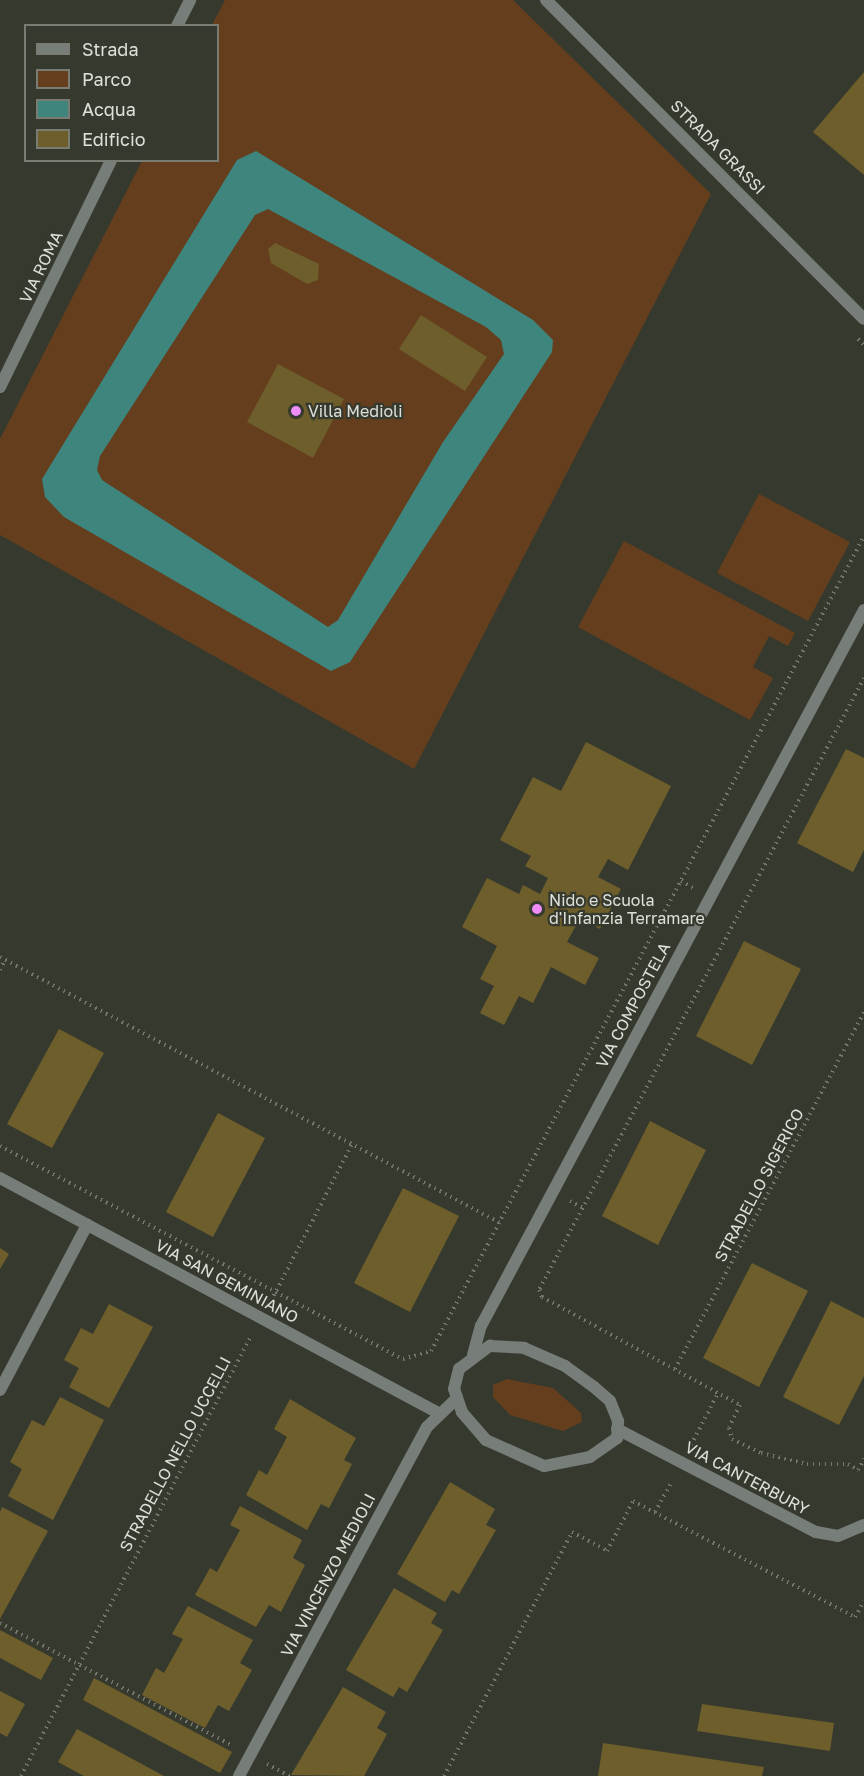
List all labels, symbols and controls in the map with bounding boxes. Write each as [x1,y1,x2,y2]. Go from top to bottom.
legend [24,24,219,162]
text: Strada [82,38,139,60]
text: Parco [82,68,131,90]
street label: STRADA GRASSI [667,96,769,198]
text: Acqua [82,98,136,120]
text: Edificio [82,128,146,150]
street label: VIA ROMA [15,228,67,306]
place label: Villa Medioli [308,401,402,421]
marker: Villa Medioli [289,404,303,418]
place label: Nido e Scuola d'Infanzia Terramare [549,890,705,928]
marker: Nido e Scuola d'Infanzia Terramare [530,902,544,916]
street label: VIA COMPOSTELA [592,939,674,1071]
street label: STRADELLO SIGERICO [710,1105,808,1265]
street label: VIA SAN GEMINIANO [152,1235,302,1327]
street label: STRADELLO NELLO UCCELLI [115,1353,235,1555]
street label: VIA CANTERBURY [682,1437,812,1519]
street label: VIA VINCENZO MEDIOLI [277,1490,379,1660]

